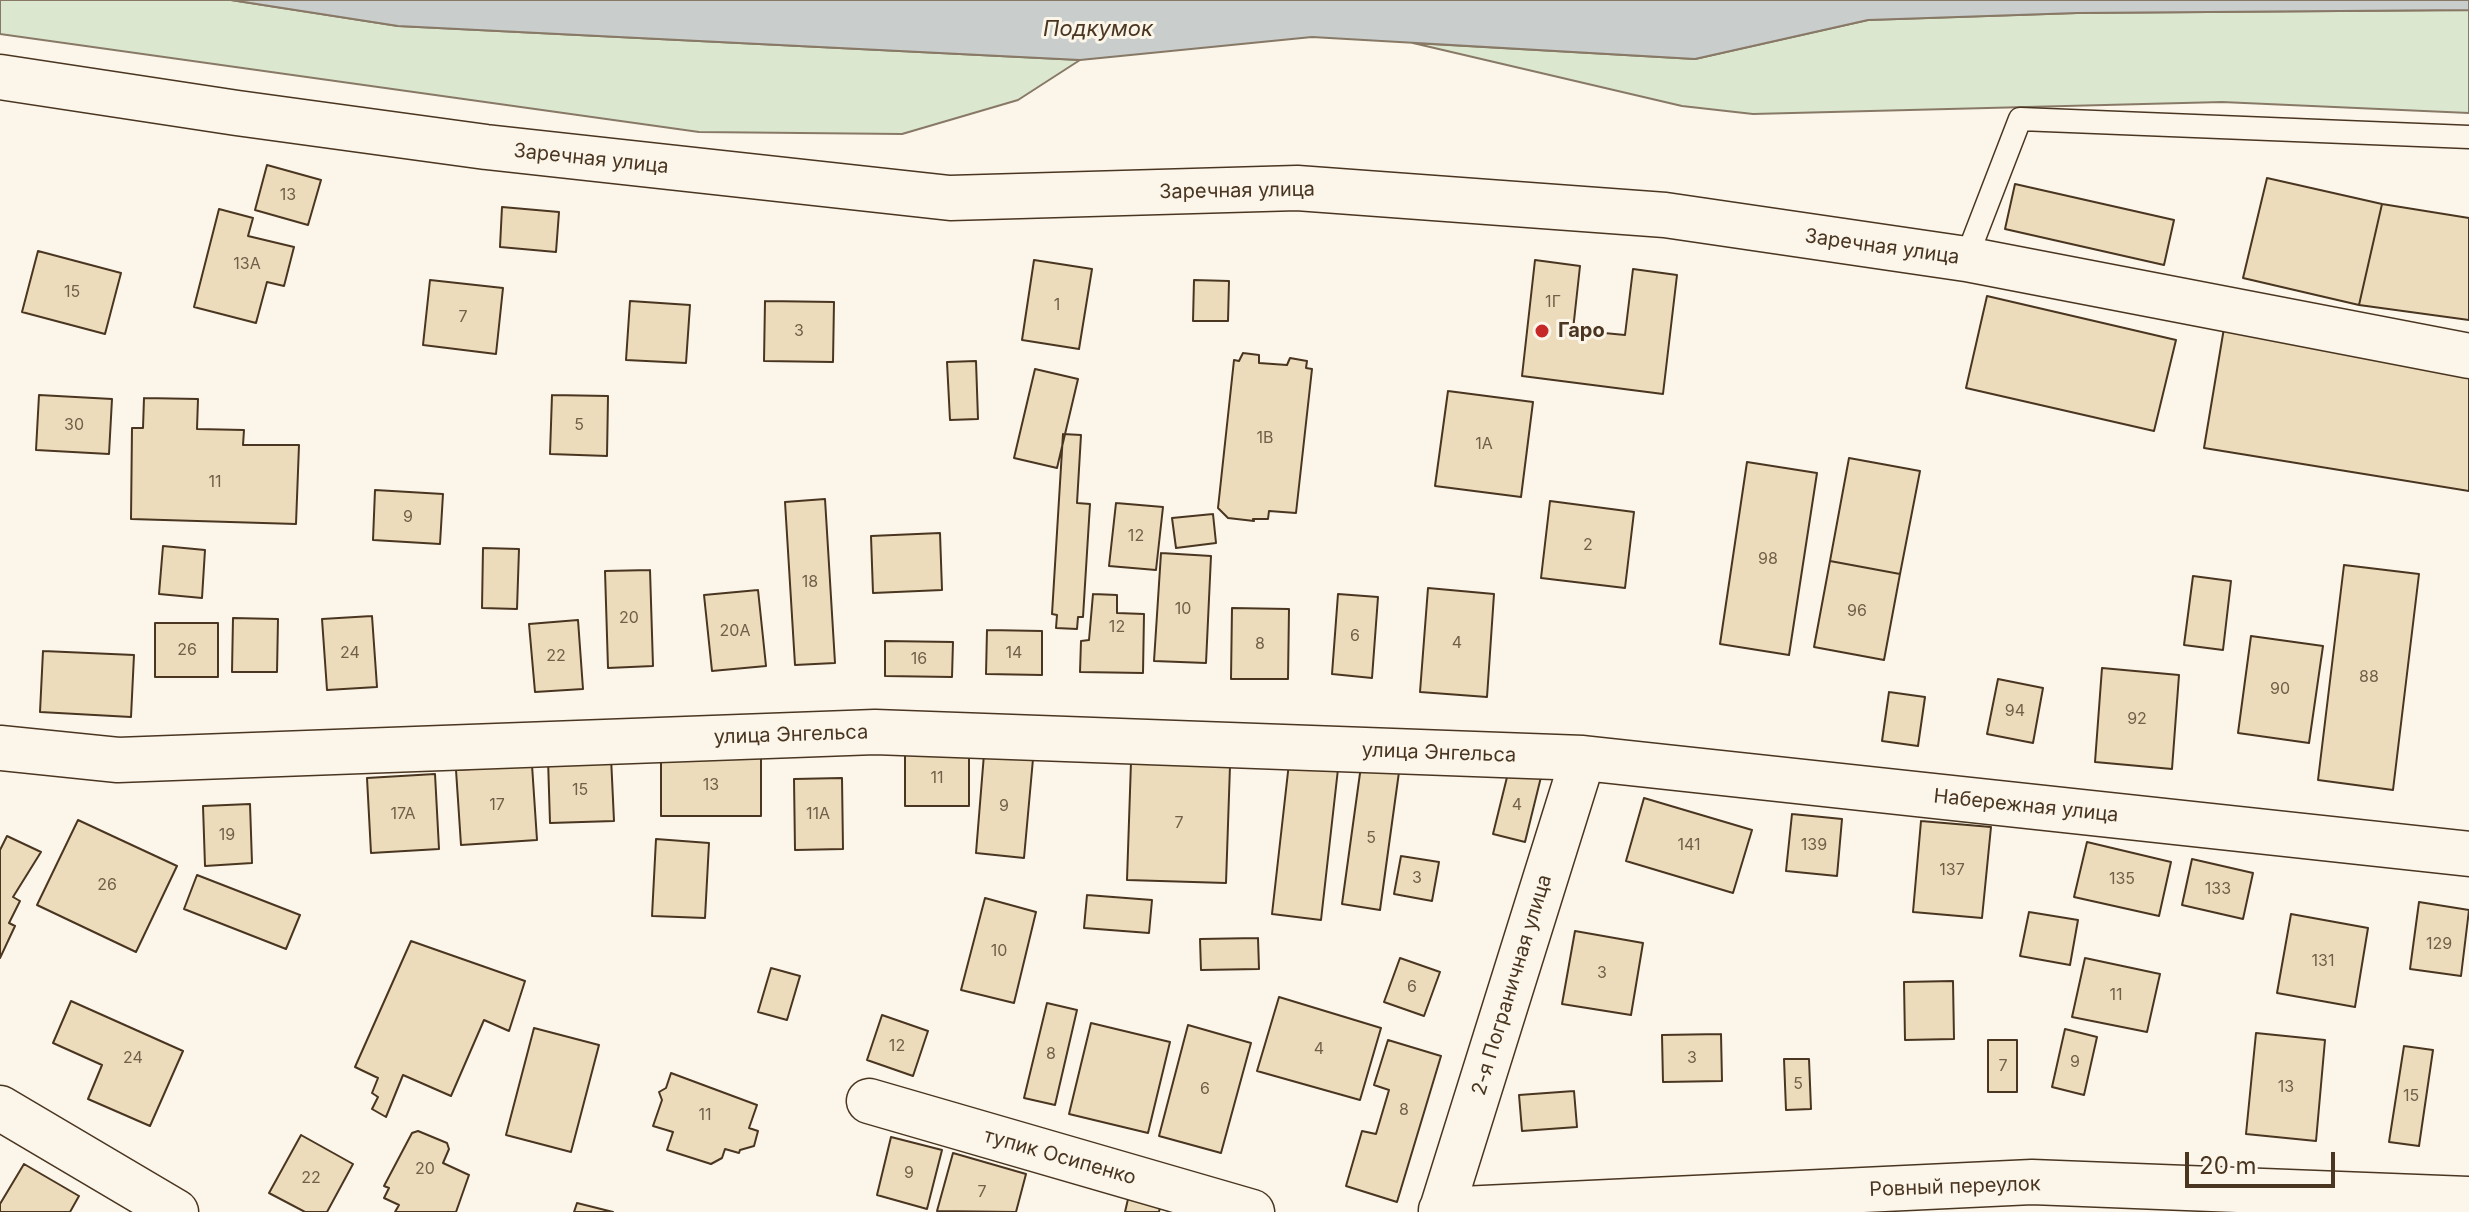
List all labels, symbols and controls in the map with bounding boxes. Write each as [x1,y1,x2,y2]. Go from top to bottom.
water label: Подкумок [1043,16,1153,42]
street label: Заречная улица [512,139,670,179]
street label: Заречная улица [1159,178,1315,204]
house number: 13 [280,185,296,205]
street label: Заречная улица [1803,224,1961,270]
house number: 13А [233,254,261,274]
house number: 15 [64,282,80,302]
house number: 1Г [1545,292,1561,312]
house number: 1 [1054,295,1060,315]
house number: 7 [458,307,468,327]
place label: Гаро [1558,319,1605,343]
house number: 3 [794,321,804,341]
marker: Гаро [1533,322,1551,340]
house number: 30 [64,415,84,435]
house number: 5 [574,415,584,435]
house number: 1В [1257,428,1273,448]
house number: 1А [1475,434,1493,454]
house number: 11 [208,472,222,492]
house number: 9 [403,507,413,527]
house number: 12 [1128,526,1144,546]
house number: 2 [1583,535,1593,555]
house number: 98 [1758,549,1778,569]
house number: 18 [802,572,818,592]
house number: 10 [1175,599,1191,619]
house number: 96 [1847,601,1867,621]
house number: 20 [619,608,639,628]
house number: 12 [1109,617,1125,637]
house number: 20А [720,621,750,641]
house number: 6 [1350,626,1360,646]
house number: 4 [1452,633,1462,653]
house number: 8 [1255,634,1265,654]
house number: 26 [177,640,197,660]
house number: 24 [340,643,360,663]
house number: 14 [1006,643,1022,663]
house number: 22 [546,646,566,666]
house number: 16 [911,649,927,669]
house number: 88 [2359,667,2379,687]
house number: 90 [2270,679,2290,699]
house number: 94 [2005,701,2025,721]
house number: 92 [2127,709,2147,729]
street label: улица Энгельса [713,720,869,750]
street label: улица Энгельса [1361,738,1517,768]
house number: 11 [930,768,944,788]
house number: 13 [703,775,719,795]
house number: 15 [572,780,588,800]
street label: Набережная улица [1932,784,2120,828]
house number: 17 [489,795,505,815]
house number: 4 [1512,795,1522,815]
house number: 9 [999,796,1009,816]
house number: 17А [391,804,415,824]
house number: 11А [806,804,830,824]
house number: 7 [1174,813,1184,833]
house number: 19 [219,825,235,845]
house number: 5 [1366,828,1376,848]
house number: 141 [1677,835,1701,855]
house number: 139 [1801,835,1827,855]
house number: 137 [1939,860,1965,880]
house number: 3 [1412,868,1422,888]
house number: 135 [2109,869,2135,889]
street label: 2-я Пограничная улица [1467,872,1557,1098]
house number: 26 [97,875,117,895]
house number: 133 [2205,879,2231,899]
house number: 129 [2426,934,2452,954]
house number: 10 [991,941,1007,961]
house number: 131 [2312,951,2334,971]
house number: 3 [1597,963,1607,983]
house number: 6 [1407,977,1417,997]
house number: 11 [2109,985,2123,1005]
house number: 12 [889,1036,905,1056]
house number: 4 [1314,1039,1324,1059]
house number: 8 [1046,1044,1056,1064]
house number: 24 [123,1048,143,1068]
house number: 3 [1687,1048,1697,1068]
house number: 9 [2070,1052,2080,1072]
house number: 7 [1998,1056,2008,1076]
house number: 5 [1793,1074,1803,1094]
house number: 13 [2278,1077,2294,1097]
house number: 6 [1200,1079,1210,1099]
house number: 15 [2403,1086,2419,1106]
house number: 8 [1399,1100,1409,1120]
house number: 11 [698,1105,712,1125]
street label: тупик Осипенко [981,1124,1139,1190]
scale bar [2189,1136,2339,1186]
text: 20 m [2199,1151,2257,1180]
house number: 20 [415,1159,435,1179]
house number: 9 [904,1163,914,1183]
house number: 22 [301,1168,321,1188]
street label: Ровный переулок [1869,1172,2041,1202]
house number: 7 [977,1182,987,1202]

